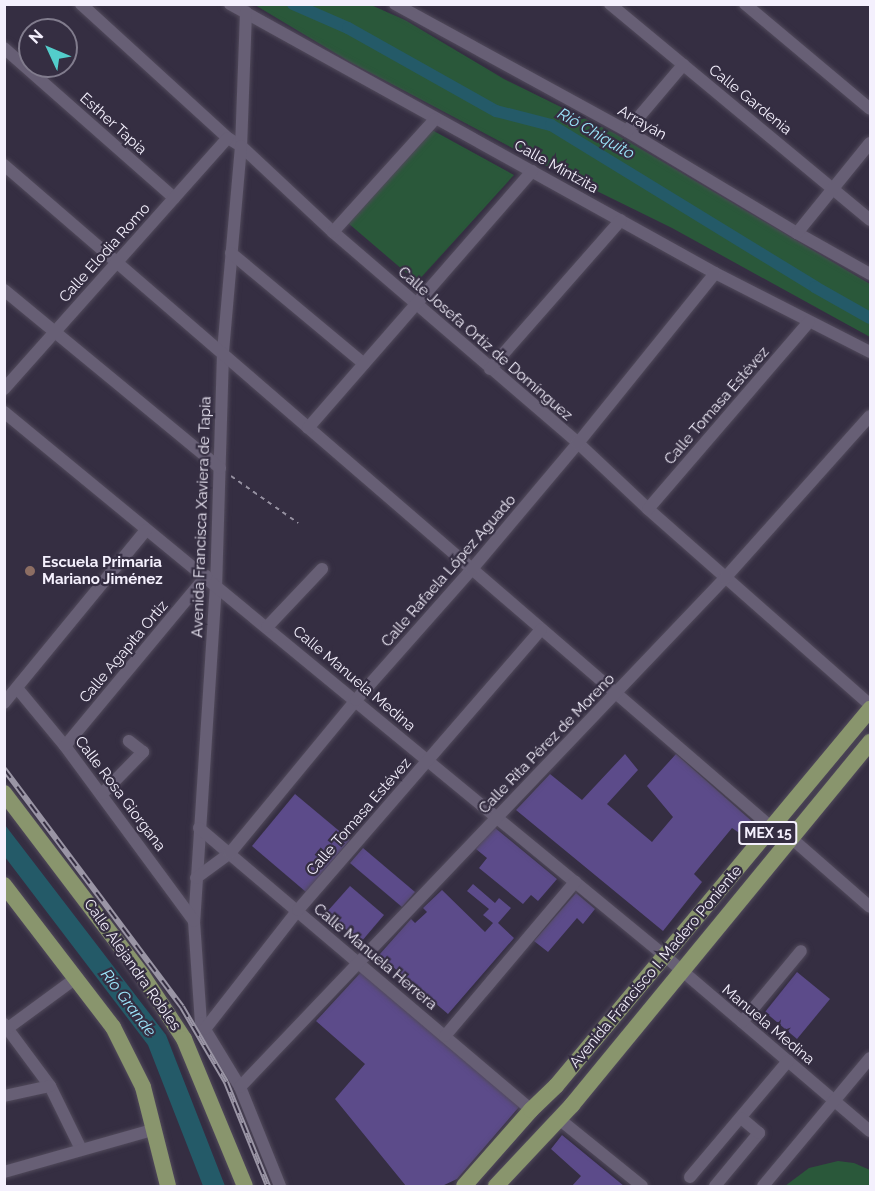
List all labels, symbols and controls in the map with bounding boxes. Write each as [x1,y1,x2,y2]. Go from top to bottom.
north arrow [18,18,78,78]
text: N [25,26,47,48]
street label: Calle Gardenia [705,61,795,139]
street label: Esther Tapia [76,89,150,159]
street label: Arrayán [614,102,670,144]
water label: Rió Chiquito [554,104,638,164]
street label: Calle Mintzita [511,137,601,197]
street label: Calle Elodia Romo [56,200,154,306]
street label: Calle Josefa Ortiz de Domínguez [394,263,576,425]
street label: Calle Tomasa Estévez [661,343,773,469]
street label: Avenida Francisca Xaviera de Tapia [189,396,215,638]
street label: Calle Rafaela López Aguado [378,491,520,651]
place label: Escuela Primaria Mariano Jiménez [42,553,163,588]
marker: Escuela Primaria Mariano Jiménez [23,564,37,578]
street label: Calle Agapita Ortiz [76,597,172,707]
street label: Calle Manuela Medina [289,622,419,736]
street label: Calle Rita Pérez de Moreno [475,670,619,818]
street label: Calle Rosa Giorgana [71,733,169,855]
street label: Calle Tomasa Estévez [303,754,415,880]
road number: MEX 15 [738,822,798,844]
street label: Avenida Francisco I. Madero Poniente [566,862,746,1072]
street label: Calle Alejandra Robles [80,896,184,1034]
street label: Calle Manuela Herrera [310,900,440,1014]
water label: Río Grande [96,966,160,1040]
street label: Manuela Medina [718,981,818,1069]

